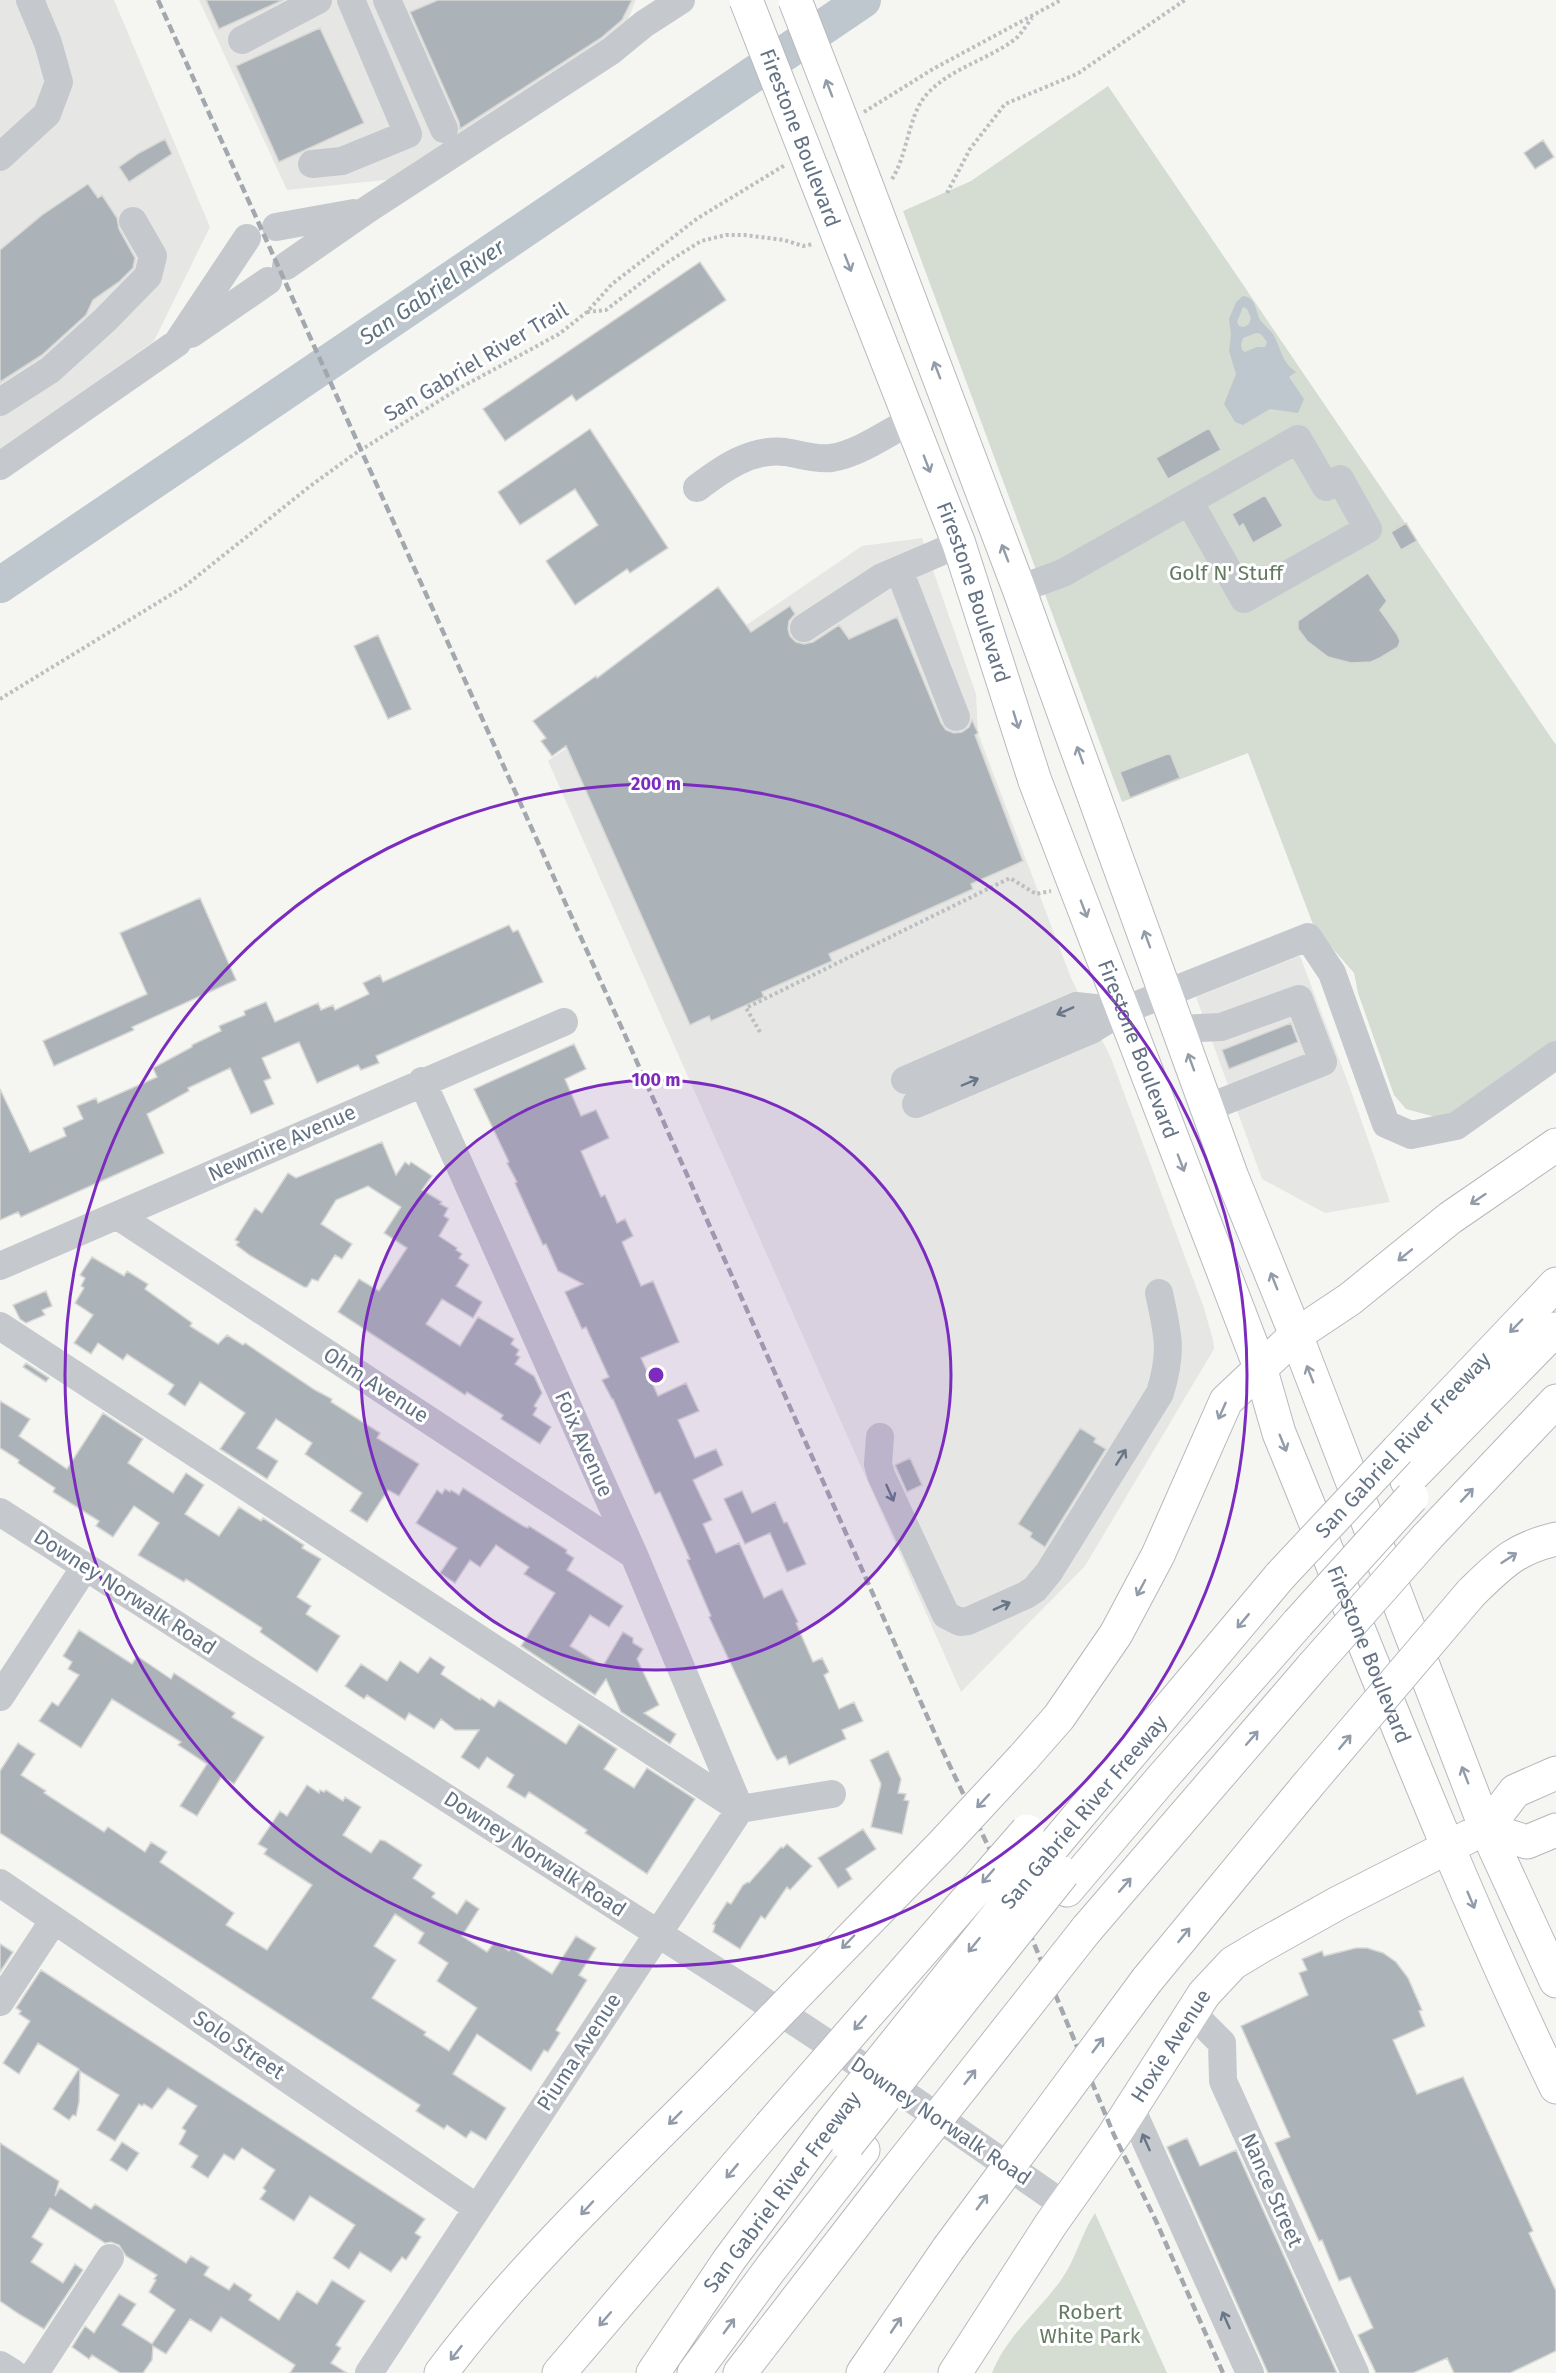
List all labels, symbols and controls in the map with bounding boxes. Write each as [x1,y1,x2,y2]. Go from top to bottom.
street label: Firestone Boulevard [754,45,846,231]
one-way arrow [822,79,833,98]
water label: San Gabriel River [353,233,510,351]
one-way arrow [843,253,854,271]
street label: San Gabriel River Trail [379,297,573,427]
one-way arrow [930,361,941,380]
one-way arrow [922,454,933,472]
street label: Firestone Boulevard [931,498,1016,686]
one-way arrow [999,544,1010,563]
park label: Golf N' Stuff [1169,560,1285,586]
one-way arrow [1011,710,1022,729]
one-way arrow [1073,747,1084,765]
text: 200 m [631,773,681,795]
one-way arrow [1080,899,1091,918]
one-way arrow [1140,930,1151,948]
street label: Firestone Boulevard [1092,956,1184,1142]
one-way arrow [1056,1006,1074,1017]
one-way arrow [1184,1053,1195,1072]
text: 100 m [632,1069,680,1091]
one-way arrow [961,1075,979,1086]
street label: Newmire Avenue [204,1099,360,1187]
one-way arrow [1176,1154,1187,1172]
one-way arrow [1471,1193,1487,1205]
one-way arrow [1397,1248,1413,1261]
one-way arrow [1268,1272,1279,1291]
one-way arrow [1508,1319,1523,1334]
street label: Ohm Avenue [319,1341,433,1429]
street label: San Gabriel River Freeway [1310,1346,1497,1544]
centre of rings [646,1365,666,1385]
one-way arrow [1304,1365,1315,1384]
street label: Foix Avenue [549,1387,619,1501]
one-way arrow [1215,1401,1227,1419]
one-way arrow [1278,1434,1289,1452]
one-way arrow [1116,1449,1128,1466]
one-way arrow [884,1484,896,1502]
one-way arrow [1460,1488,1474,1503]
street label: Downey Norwalk Road [29,1523,221,1661]
one-way arrow [1501,1552,1518,1565]
street label: Firestone Boulevard [1321,1562,1416,1747]
one-way arrow [1135,1579,1147,1596]
one-way arrow [993,1600,1011,1611]
one-way arrow [1236,1613,1250,1628]
street label: San Gabriel River Freeway [995,1709,1173,1914]
one-way arrow [1245,1731,1259,1746]
one-way arrow [1338,1734,1351,1750]
one-way arrow [1459,1766,1470,1784]
street label: Downey Norwalk Road [439,1785,631,1923]
one-way arrow [976,1793,990,1808]
one-way arrow [981,1868,995,1883]
one-way arrow [1118,1877,1131,1893]
one-way arrow [1466,1890,1477,1908]
one-way arrow [1178,1927,1191,1943]
one-way arrow [840,1934,855,1949]
one-way arrow [968,1936,981,1952]
street label: Hoxie Avenue [1125,1984,1217,2107]
street label: Piuma Avenue [531,1988,627,2116]
street label: Solo Street [188,2005,290,2085]
one-way arrow [853,2015,867,2030]
one-way arrow [1092,2038,1104,2054]
street label: Downey Norwalk Road [846,2051,1036,2191]
one-way arrow [964,2069,977,2085]
street label: San Gabriel River Freeway [698,2086,867,2298]
one-way arrow [668,2110,683,2125]
street label: Nance Street [1235,2129,1309,2251]
one-way arrow [1140,2133,1151,2152]
one-way arrow [725,2163,739,2178]
one-way arrow [976,2194,988,2210]
one-way arrow [580,2200,594,2215]
park label: Robert White Park [1039,2299,1141,2349]
one-way arrow [598,2311,612,2326]
one-way arrow [1220,2311,1232,2329]
one-way arrow [890,2317,902,2333]
one-way arrow [722,2318,735,2334]
one-way arrow [450,2344,463,2360]

